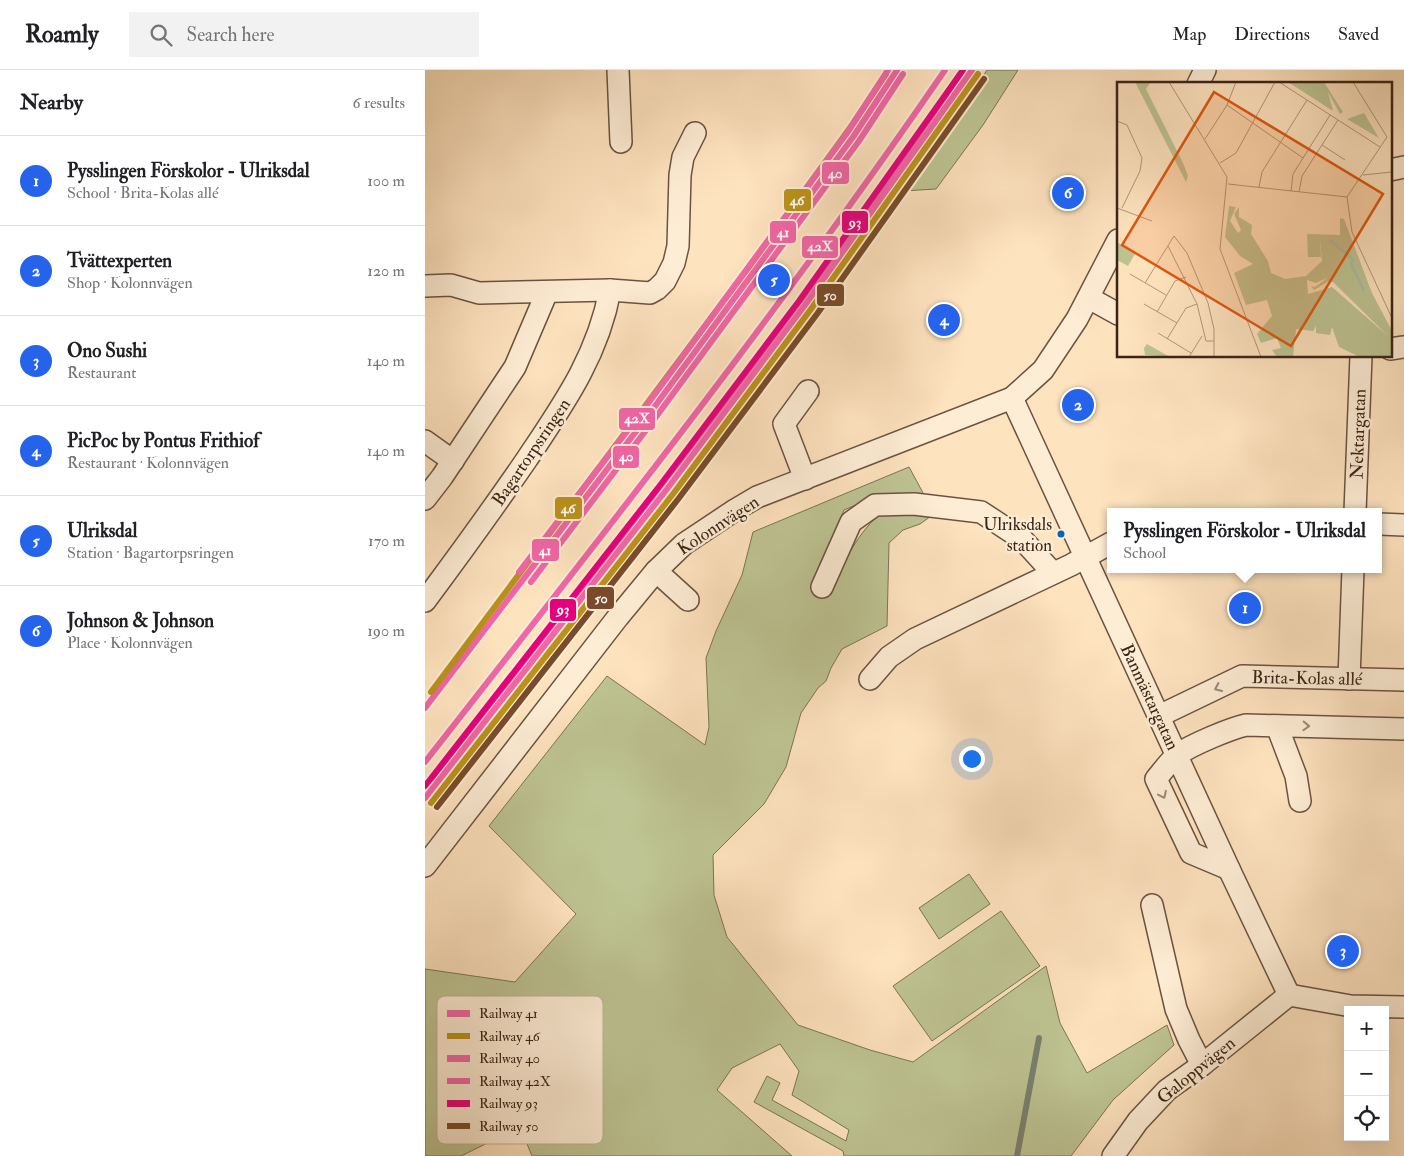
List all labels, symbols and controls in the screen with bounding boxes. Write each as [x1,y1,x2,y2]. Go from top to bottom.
search box [129,12,479,57]
text: Roamly [25,19,99,50]
icon: search [147,21,175,49]
text: Search here [187,23,274,47]
text: Map [1173,23,1206,46]
text: Directions [1234,23,1310,46]
text: Saved [1338,23,1379,46]
inset map [1117,82,1391,358]
text: Nearby [20,89,83,116]
text: 6 results [353,93,405,113]
text: Pysslingen Förskolor - Ulriksdal [67,159,310,183]
line badge: 40 [821,161,850,185]
text: 40 [827,165,842,182]
text: 1 [33,171,39,191]
text: 100 m [367,171,405,191]
pin: 6 [1052,174,1084,212]
text: School · Brita-Kolas allé [67,183,219,203]
line badge: 46 [783,188,812,212]
text: 46 [789,192,805,209]
line badge: 93 [841,210,869,234]
text: 93 [847,214,861,231]
line badge: 41 [769,220,797,244]
text: 41 [776,224,789,241]
line badge: 42X [801,235,839,259]
text: 42X [806,238,833,255]
text: Tvättexperten [67,249,172,273]
text: 2 [32,261,40,281]
text: 120 m [367,261,405,281]
pin: 5 [758,261,790,299]
text: Shop · Kolonnvägen [67,273,193,293]
line badge: 50 [816,283,845,307]
text: 50 [823,287,837,304]
pin: 4 [928,301,960,339]
text: Ono Sushi [67,339,147,363]
text: 3 [33,351,39,371]
text: 140 m [367,351,405,371]
text: Restaurant [67,363,136,383]
pin: 2 [1062,386,1094,424]
street label: Nektargatan [1345,388,1372,480]
street label: Bagartorpsringen [487,394,576,511]
line badge: 42X [618,407,656,431]
text: 42X [623,410,650,427]
text: PicPoc by Pontus Frithiof [67,429,259,453]
text: 4 [32,441,40,461]
text: 140 m [367,441,405,461]
line badge: 40 [612,445,640,469]
text: 40 [618,448,633,465]
text: Restaurant · Kolonnvägen [67,453,229,473]
street label: Kolonnvägen [673,490,764,560]
line badge: 46 [554,496,583,520]
text: 46 [560,500,576,517]
popup [1107,508,1382,573]
place label: Ulriksdals station [983,514,1052,556]
text: Ulriksdal [67,519,137,543]
text: Pysslingen Förskolor - Ulriksdal [1123,519,1366,543]
marker: Ulriksdals station [1056,529,1066,539]
text: 5 [32,531,40,551]
text: 170 m [368,531,405,551]
line badge: 41 [531,538,560,562]
text: 41 [538,542,551,559]
text: Station · Bagartorpsringen [67,543,234,563]
text: School [1123,543,1166,563]
line badge: 50 [586,586,615,610]
pin: 1 [1229,589,1261,627]
text: 50 [594,590,608,607]
line badge: 93 [549,598,577,622]
text: 93 [555,601,569,618]
text: Johnson & Johnson [67,609,214,633]
text: 6 [32,621,40,641]
text: 190 m [367,621,405,641]
text: Place · Kolonnvägen [67,633,193,653]
street label: Banmästargatan [1115,640,1184,754]
street label: Brita-Kolas allé [1251,666,1363,691]
one-way arrow [1214,682,1223,692]
one-way arrow [1303,721,1311,732]
your location [959,746,985,772]
one-way arrow [1157,789,1167,798]
pin: 3 [1327,932,1359,970]
legend [437,996,603,1144]
text: Railway 41 [479,1005,538,1023]
map controls [1344,1006,1389,1141]
button: + [1344,1006,1389,1051]
text: Railway 46 [479,1028,541,1046]
street label: Galoppvägen [1152,1032,1240,1109]
text: Railway 40 [479,1050,540,1068]
button: − [1344,1051,1389,1096]
text: Railway 42X [479,1073,551,1091]
text: Railway 93 [479,1095,538,1113]
button: locate [1344,1096,1389,1141]
text: Railway 50 [479,1118,539,1136]

